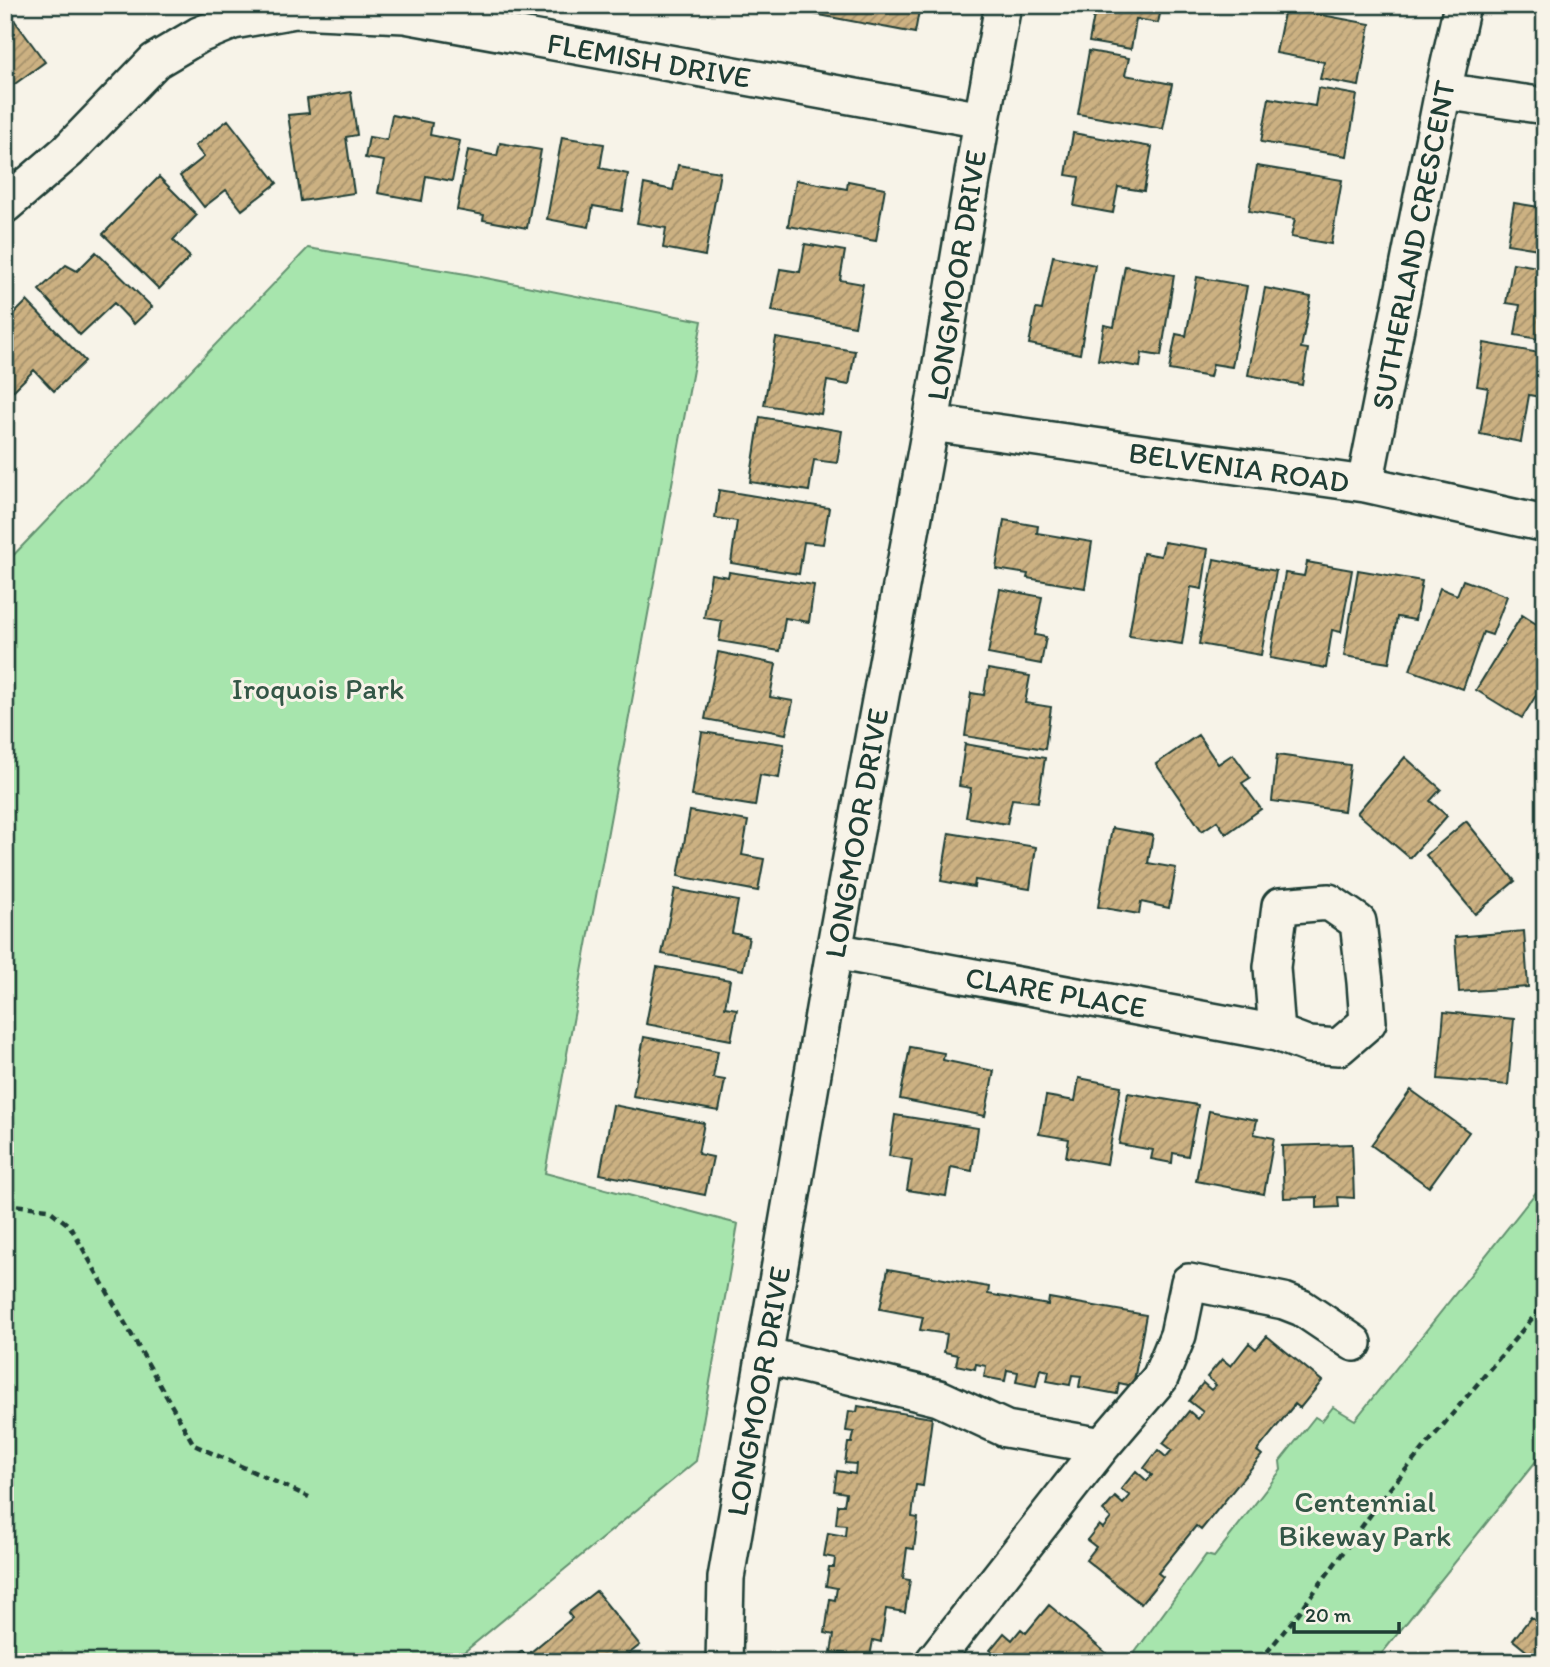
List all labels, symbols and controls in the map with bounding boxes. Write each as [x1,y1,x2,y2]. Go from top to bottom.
street label: FLEMISH DRIVE [544,24,754,96]
street label: SUTHERLAND CRESCENT [1363,77,1463,413]
street label: LONGMOOR DRIVE [918,147,994,403]
street label: BELVENIA ROAD [1126,433,1352,501]
park label: Iroquois Park [232,670,404,707]
street label: LONGMOOR DRIVE [816,705,896,961]
street label: CLARE PLACE [963,958,1149,1026]
street label: LONGMOOR DRIVE [718,1263,798,1519]
park label: Centennial Bikeway Park [1279,1483,1451,1554]
scale bar [1294,1590,1400,1634]
text: 20 m [1305,1602,1352,1627]

